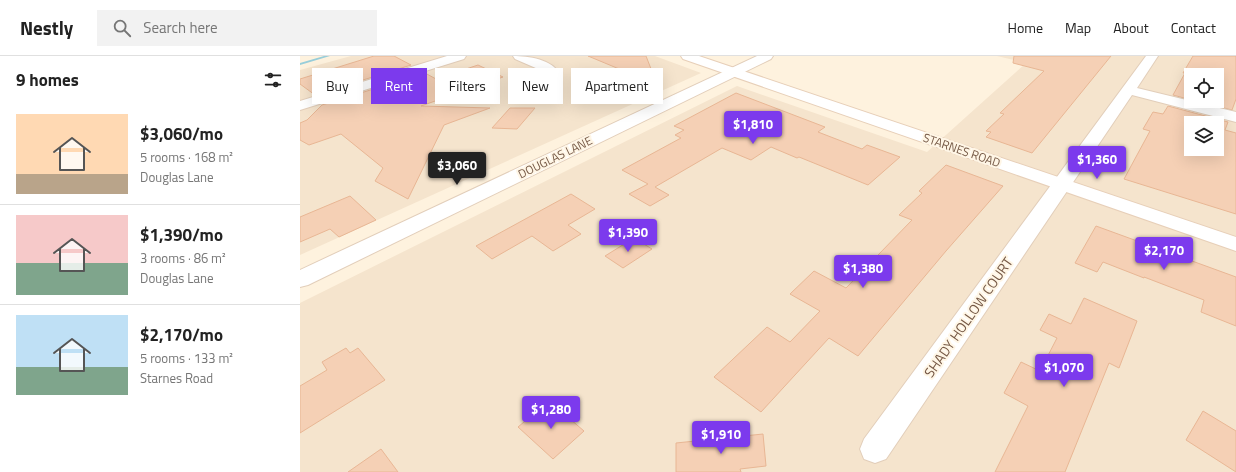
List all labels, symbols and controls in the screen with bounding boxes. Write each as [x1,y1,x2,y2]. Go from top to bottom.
search box [97,10,377,46]
text: Nestly [20,13,73,42]
text: Search here [143,16,218,39]
icon: search [111,17,133,39]
text: Home [1008,17,1043,38]
text: Map [1065,17,1091,38]
text: About [1113,17,1149,38]
text: Contact [1171,17,1216,38]
text: 9 homes [16,67,79,93]
chip: Buy [312,68,363,104]
chip: Rent [371,68,427,104]
chip: Filters [435,68,500,104]
chip: New [508,68,563,104]
chip: Apartment [571,68,663,104]
map controls [1184,68,1224,156]
button: locate [1184,68,1224,108]
icon: filters [262,69,284,91]
pin: $1,810 [720,111,786,145]
text: $1,810 [733,114,773,134]
button: layers [1184,116,1224,156]
text: $3,060/mo [140,121,223,147]
street label: STARNES ROAD [921,128,1003,172]
icon: home [48,130,96,178]
street label: DOUGLAS LANE [515,131,596,183]
pin: $1,360 [1064,146,1130,180]
text: 5 rooms · 168 m² [140,147,233,167]
text: $1,360 [1077,149,1117,169]
pin: $3,060 [424,152,490,186]
text: $3,060 [437,155,477,175]
text: Douglas Lane [140,167,214,187]
pin: $1,390 [595,219,661,253]
text: $1,390/mo [140,222,223,248]
text: $1,390 [608,222,648,242]
icon: home [48,231,96,279]
pin: $2,170 [1131,237,1197,271]
text: $2,170 [1144,240,1184,260]
text: 3 rooms · 86 m² [140,248,226,268]
street label: SHADY HOLLOW COURT [918,252,1018,381]
pin: $1,380 [830,255,896,289]
text: $1,380 [843,258,883,278]
text: Douglas Lane [140,268,214,288]
text: $2,170/mo [140,322,223,348]
icon: home [48,331,96,379]
text: 5 rooms · 133 m² [140,348,233,368]
pin: $1,070 [1031,354,1097,388]
text: $1,070 [1044,357,1084,377]
text: Starnes Road [140,368,213,388]
pin: $1,280 [518,396,584,430]
text: $1,280 [531,399,571,419]
pin: $1,910 [688,421,754,455]
text: $1,910 [701,424,741,444]

